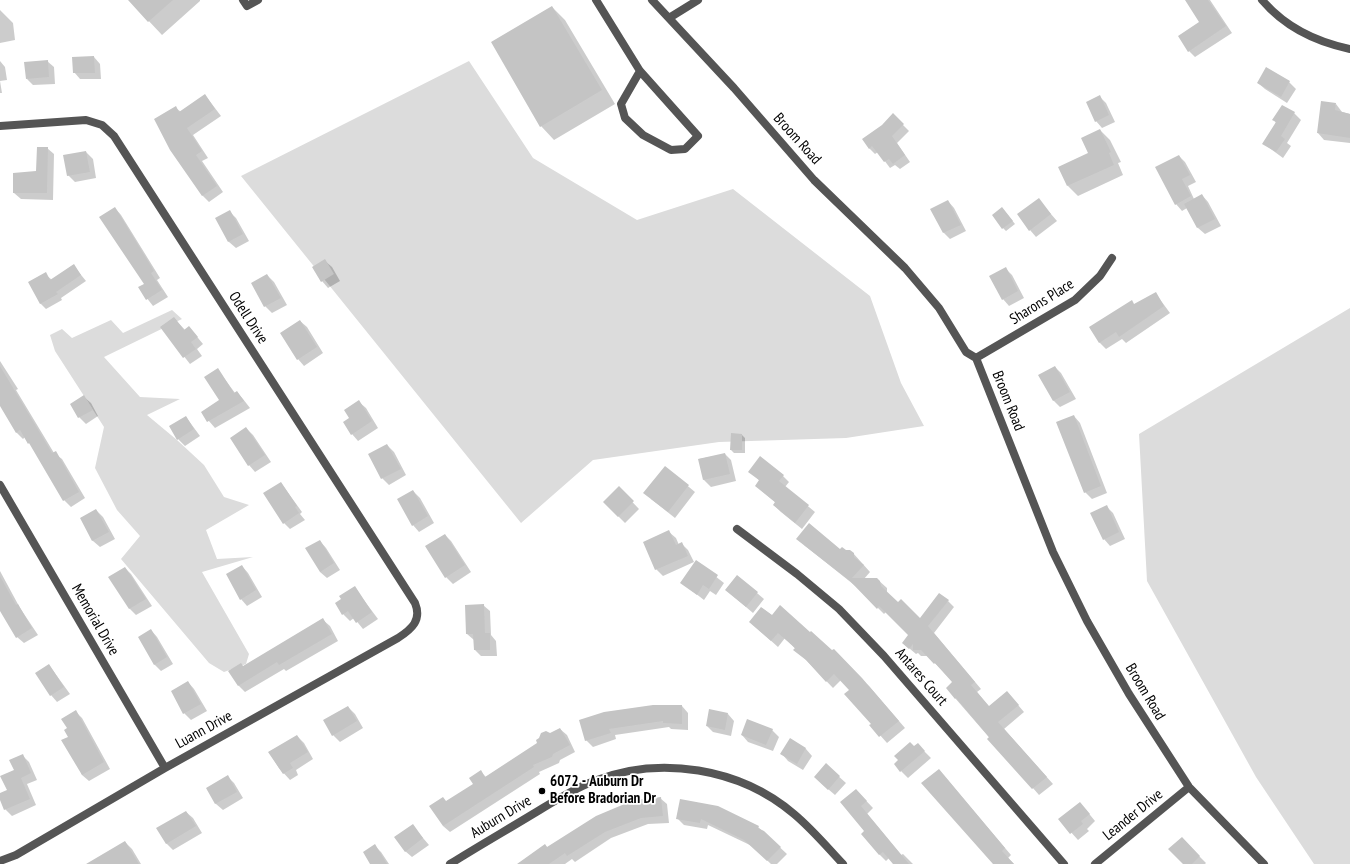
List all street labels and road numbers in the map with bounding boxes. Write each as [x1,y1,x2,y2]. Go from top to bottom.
street label: Broom Road [769,110,825,168]
street label: Sharons Place [1007,275,1077,329]
street label: Odell Drive [225,289,271,347]
street label: Broom Road [988,369,1028,433]
street label: Memorial Drive [67,581,123,659]
street label: Antares Court [891,645,951,709]
street label: Broom Road [1121,661,1169,723]
street label: Luann Drive [172,707,236,753]
street label: Leander Drive [1100,785,1166,845]
street label: Auburn Drive [467,792,535,842]

